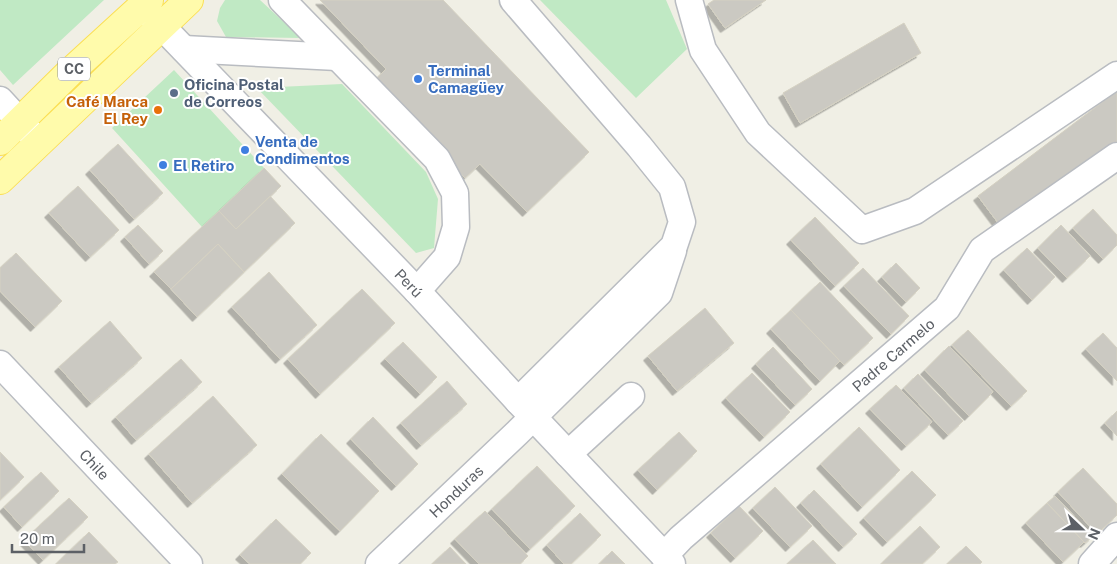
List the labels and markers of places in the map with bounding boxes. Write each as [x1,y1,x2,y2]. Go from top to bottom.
place label: Terminal Camagüey [428,62,505,96]
marker: Terminal Camagüey [412,73,424,85]
place label: Oficina Postal de Correos [184,76,284,110]
marker: Oficina Postal de Correos [168,87,180,99]
place label: Café Marca El Rey [66,93,149,127]
marker: Café Marca El Rey [152,104,164,116]
place label: Venta de Condimentos [255,133,350,167]
marker: Venta de Condimentos [239,144,251,156]
place label: El Retiro [173,157,235,174]
marker: El Retiro [157,159,169,171]

